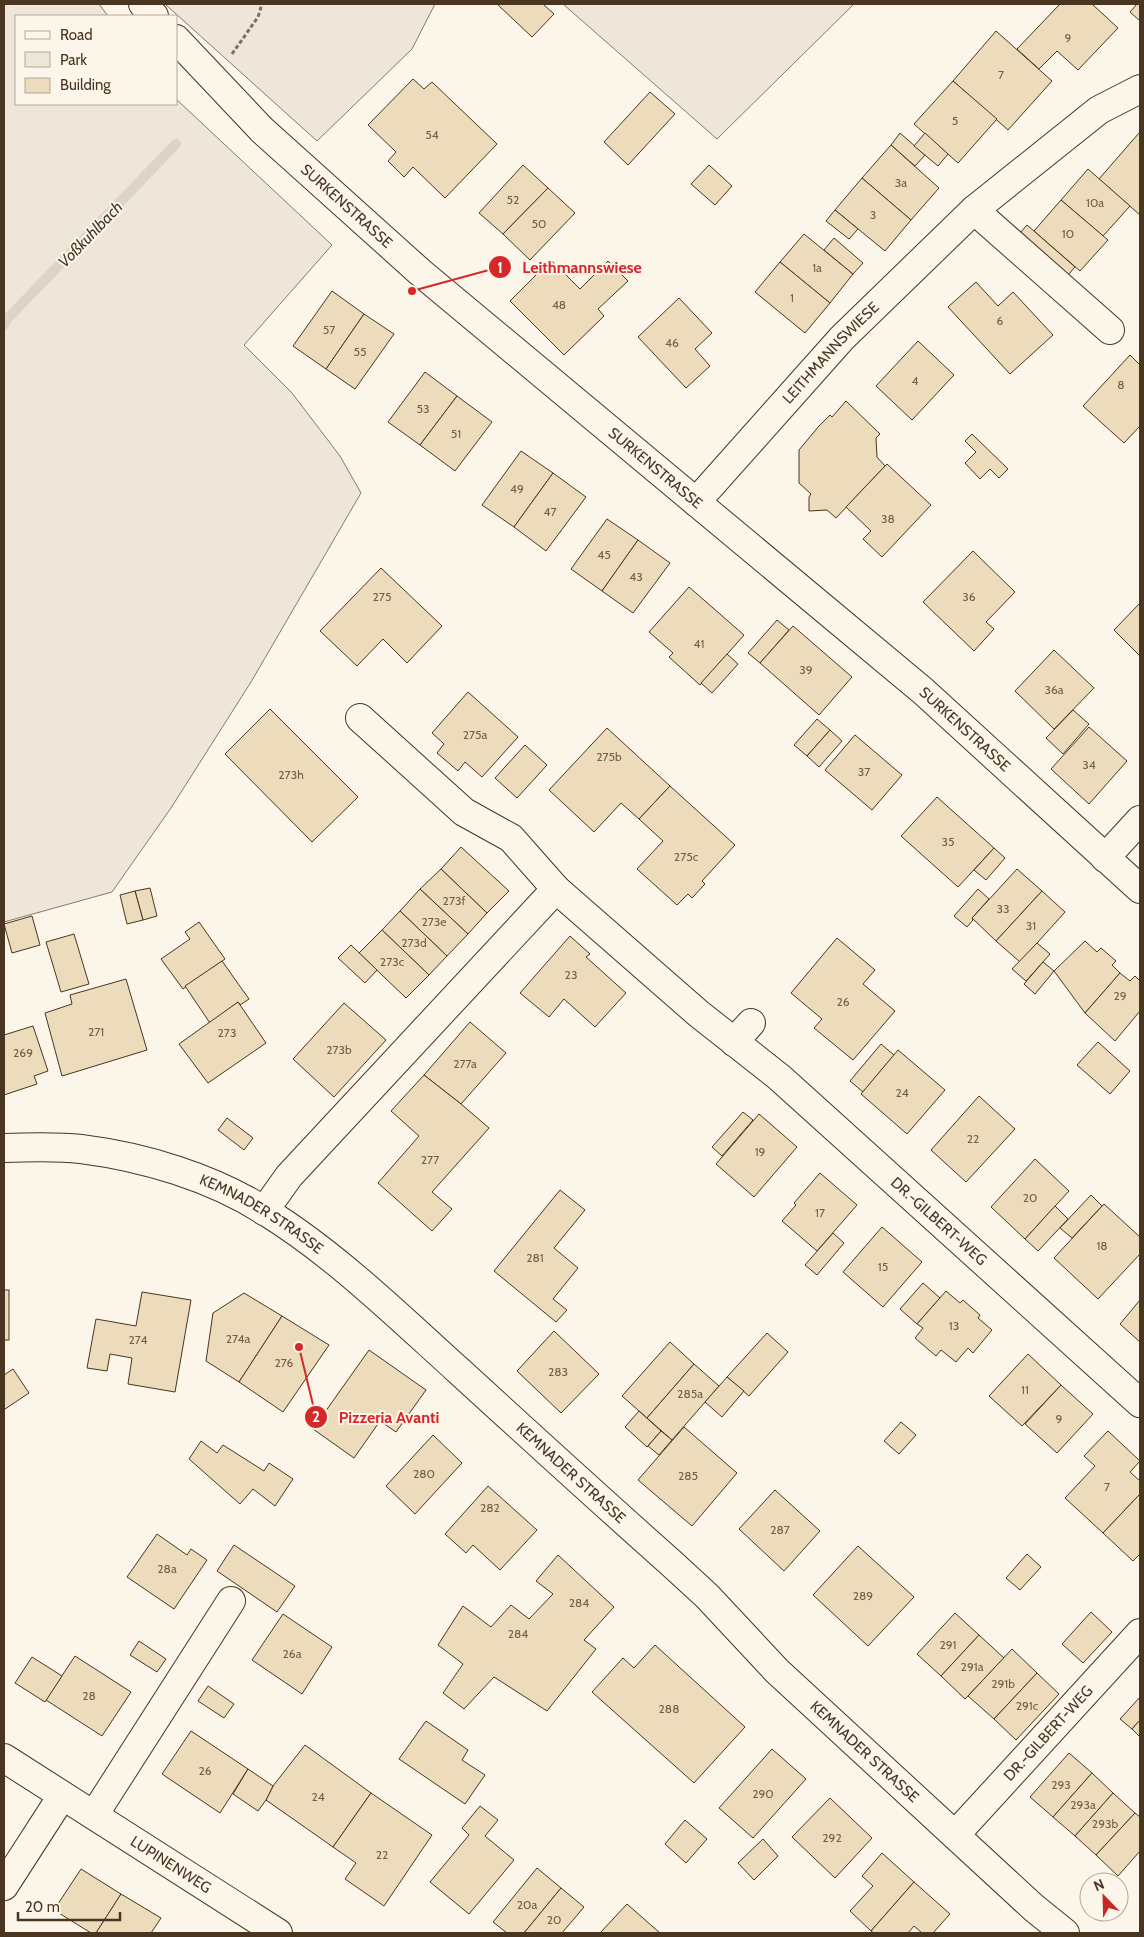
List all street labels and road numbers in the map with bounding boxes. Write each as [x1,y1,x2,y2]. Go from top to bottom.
street label: SURKENSTRASSE [297,160,396,252]
street label: LEITHMANNSWIESE [779,298,883,407]
street label: SURKENSTRASSE [605,424,706,512]
street label: SURKENSTRASSE [916,683,1014,775]
street label: KEMNADER STRASSE [197,1170,327,1258]
street label: DR.-GILBERT-WEG [887,1173,991,1269]
street label: KEMNADER STRASSE [513,1419,629,1527]
street label: DR.-GILBERT-WEG [1000,1682,1096,1785]
street label: KEMNADER STRASSE [806,1697,923,1806]
street label: LUPINENWEG [127,1832,215,1897]

